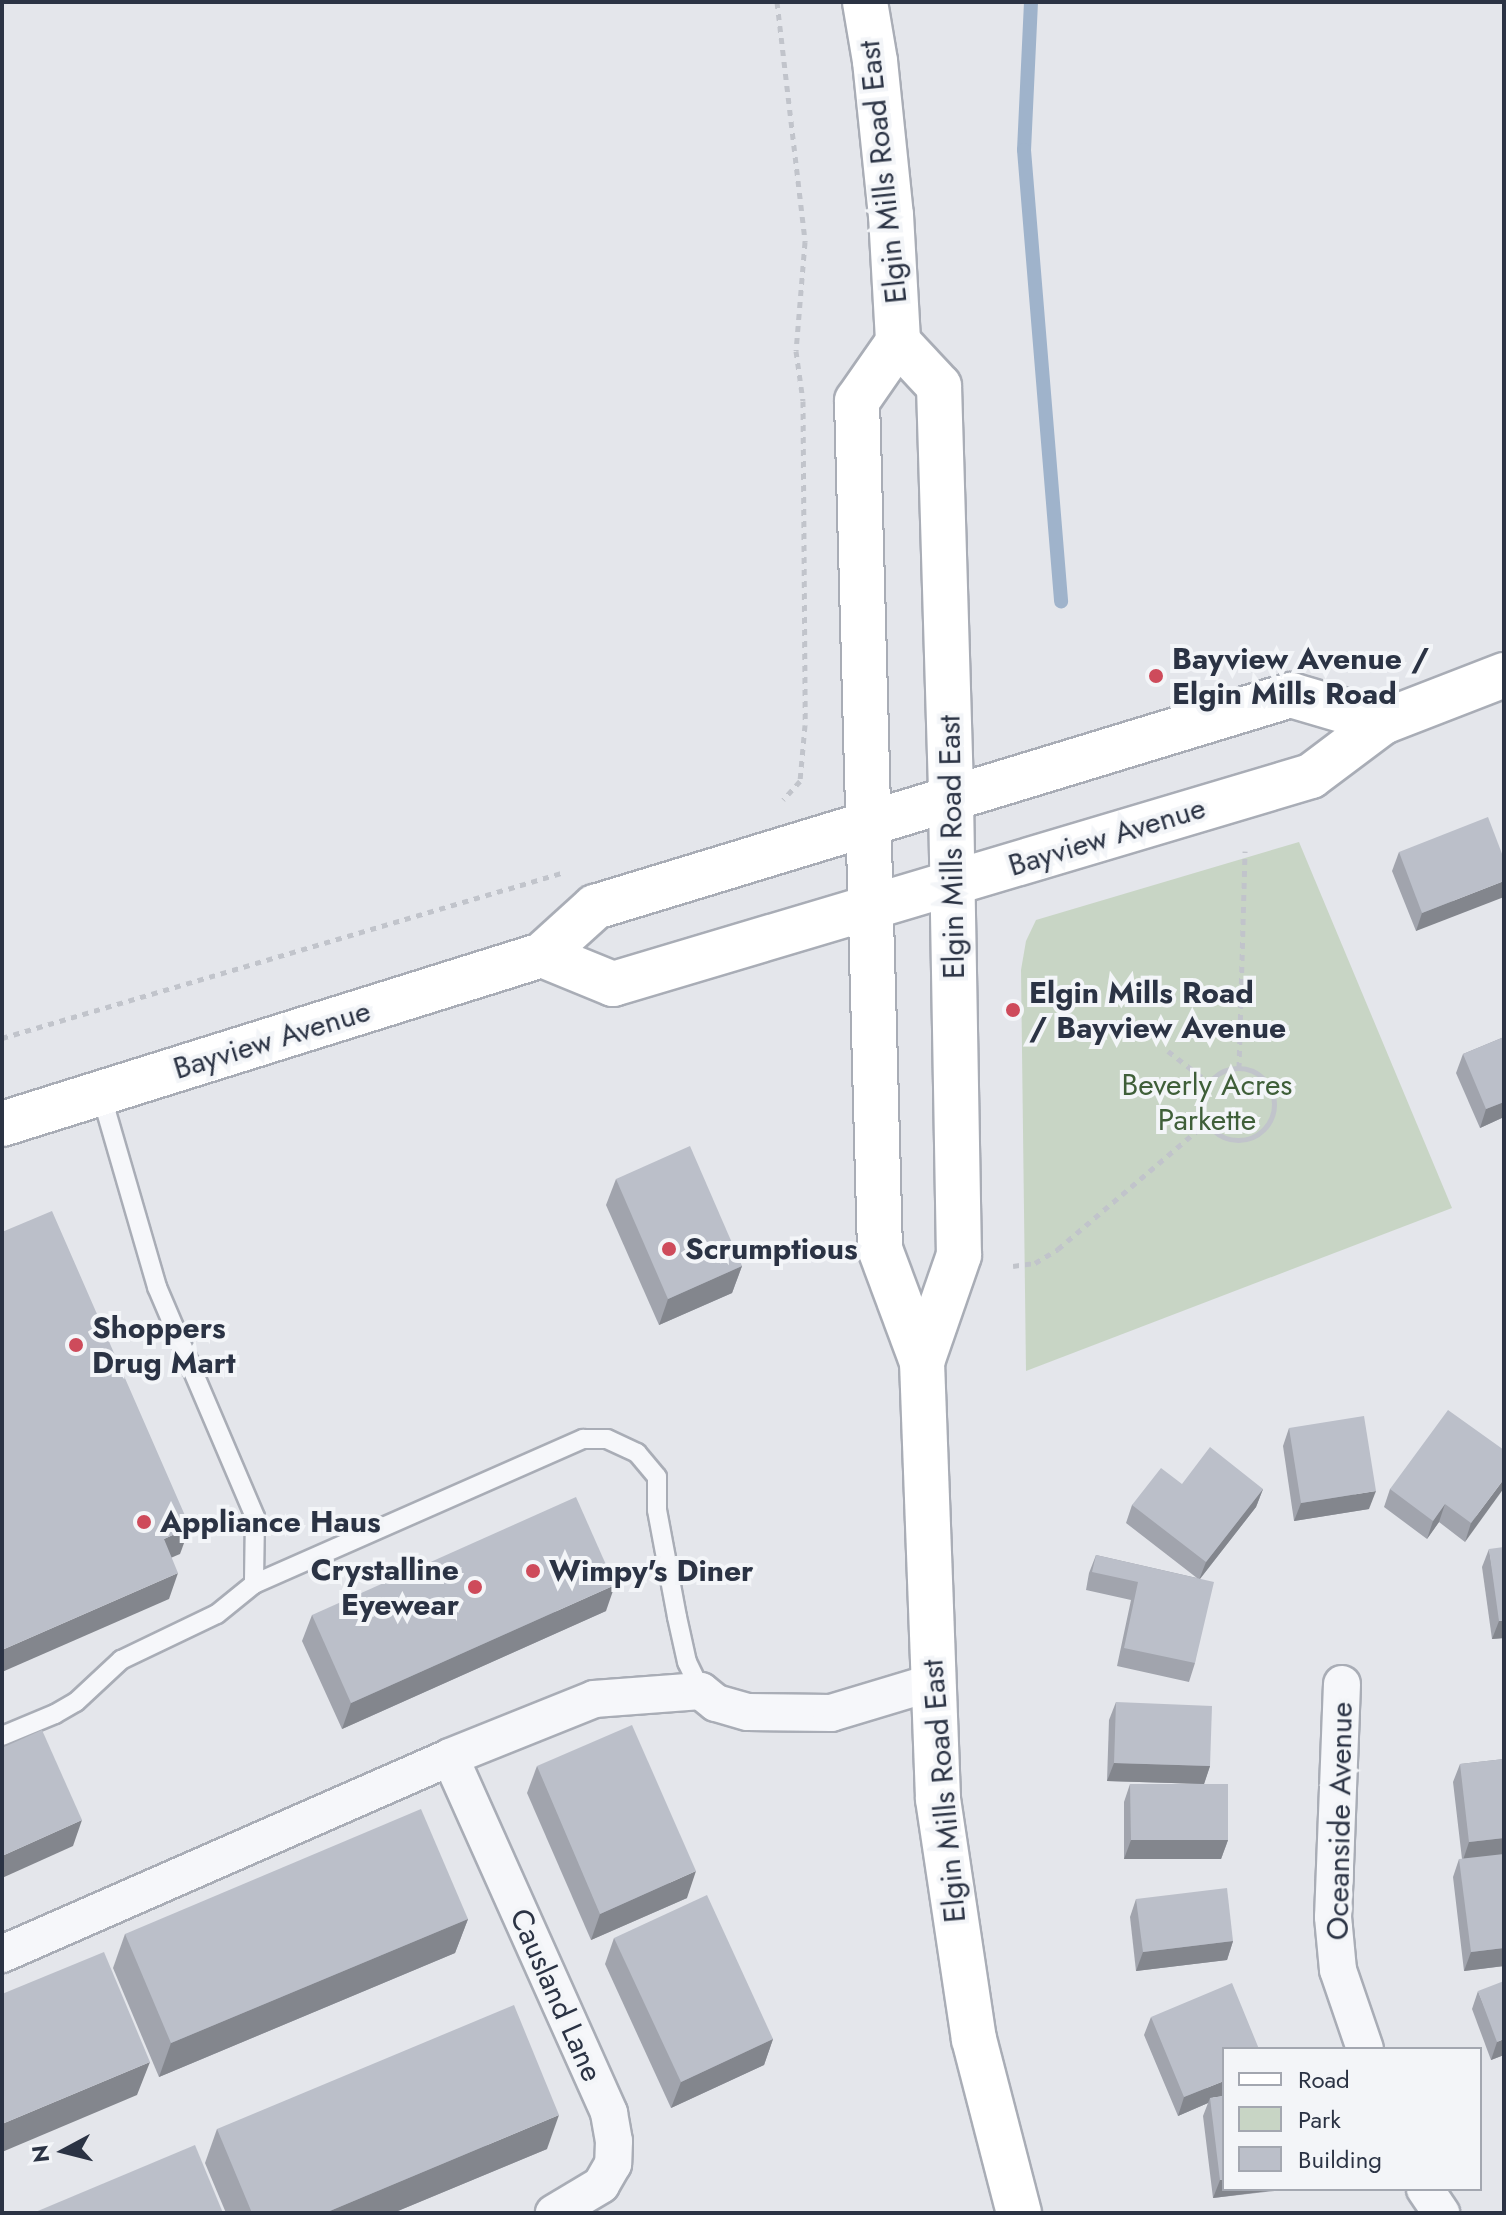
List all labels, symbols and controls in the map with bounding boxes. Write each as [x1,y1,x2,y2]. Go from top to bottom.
street label: Elgin Mills Road East [851,39,915,305]
place label: Bayview Avenue / Elgin Mills Road [1172,641,1429,712]
marker: Bayview Avenue / Elgin Mills Road [1147,667,1165,685]
street label: Elgin Mills Road East [932,715,972,979]
street label: Bayview Avenue [1004,790,1210,884]
place label: Elgin Mills Road / Bayview Avenue [1029,975,1286,1046]
street label: Bayview Avenue [169,993,375,1087]
marker: Elgin Mills Road / Bayview Avenue [1004,1001,1022,1019]
park label: Beverly Acres Parkette [1122,1067,1292,1138]
place label: Scrumptious [685,1231,858,1267]
marker: Scrumptious [660,1240,678,1258]
place label: Shoppers Drug Mart [92,1310,236,1380]
marker: Shoppers Drug Mart [67,1336,85,1354]
place label: Appliance Haus [160,1504,381,1540]
marker: Appliance Haus [135,1513,153,1531]
place label: Crystalline Eyewear [311,1552,459,1622]
place label: Wimpy's Diner [549,1553,753,1589]
marker: Wimpy's Diner [524,1562,542,1580]
marker: Crystalline Eyewear [466,1578,484,1596]
street label: Elgin Mills Road East [915,1658,973,1924]
street label: Oceanside Avenue [1320,1701,1360,1941]
street label: Causland Lane [502,1903,610,2087]
legend [1222,2047,1482,2191]
text: Road [1298,2062,1350,2097]
text: Park [1298,2102,1341,2137]
north arrow [24,2111,104,2191]
text: Building [1298,2142,1382,2177]
text: N [23,2143,57,2165]

